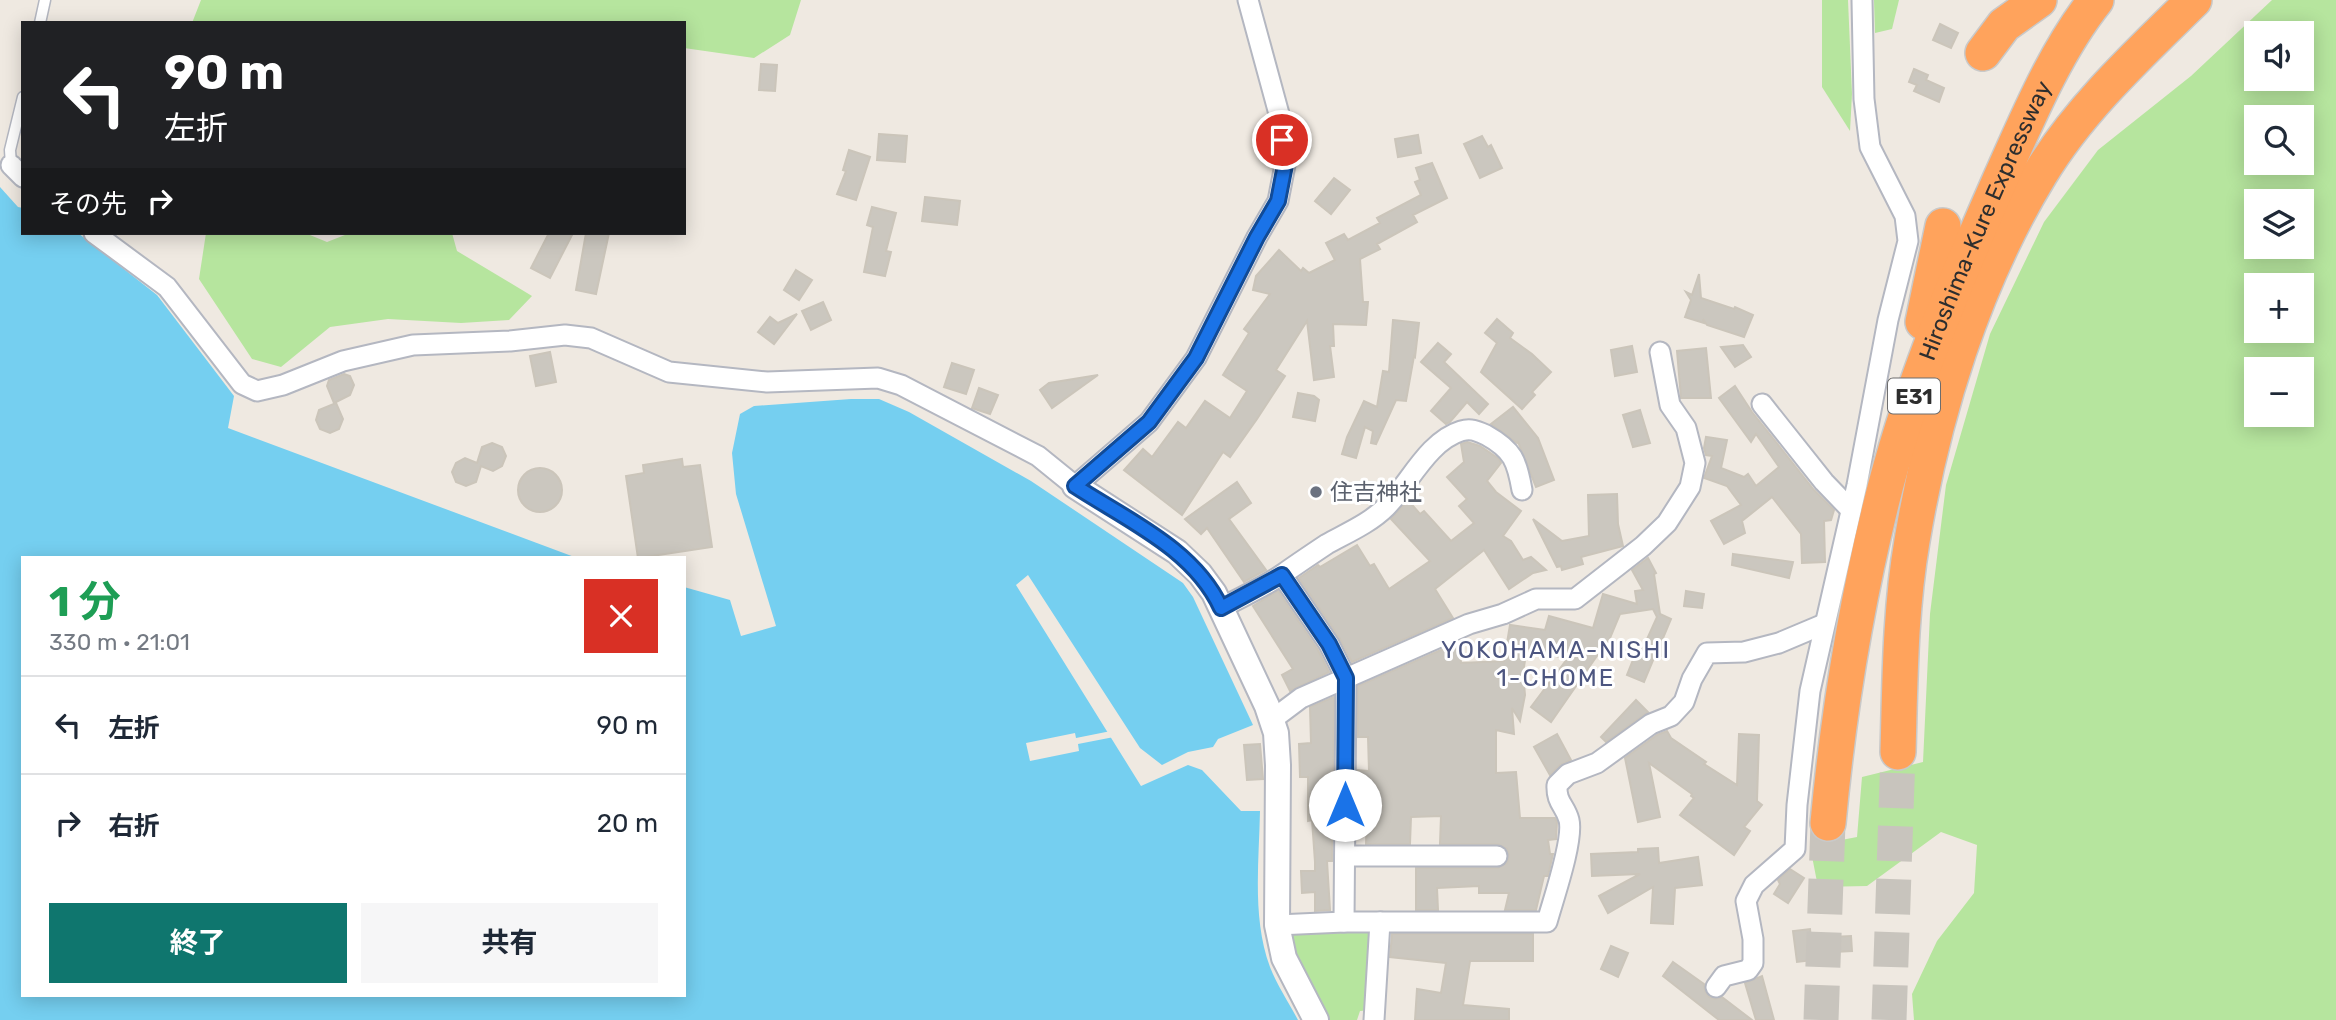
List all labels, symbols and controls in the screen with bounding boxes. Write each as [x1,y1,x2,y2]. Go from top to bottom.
map controls [2244,21,2314,427]
button: sound [2244,21,2314,91]
text: 90 m [164,43,284,101]
icon: left [49,49,140,140]
street label: Hiroshima-Kure Expressway [1913,76,2058,364]
button: search [2244,105,2314,175]
text: 左折 [164,109,228,147]
pin [1252,110,1312,170]
icon: arrive [1263,121,1301,159]
icon: right [141,182,179,220]
text: その先 [49,189,127,220]
button: layers [2244,189,2314,259]
button: + [2244,273,2314,343]
button: − [2244,357,2314,427]
road number: E31 [1888,378,1940,414]
place label: 住吉神社 [1330,478,1422,506]
marker: 住吉神社 [1308,484,1324,500]
text: 1 分 [49,577,121,627]
button: close [584,579,658,653]
text: 330 m · 21:01 [49,628,190,656]
district label: YOKOHAMA-NISHI 1-CHOME [1441,636,1671,692]
icon: left [49,706,87,744]
text: 90 m [597,710,658,741]
text: 左折 [108,713,160,744]
position arrow [1308,768,1382,842]
icon: right [49,804,87,842]
text: 20 m [597,808,658,839]
text: 右折 [108,811,160,842]
button: 終了 [49,903,347,983]
button: 共有 [361,903,658,983]

